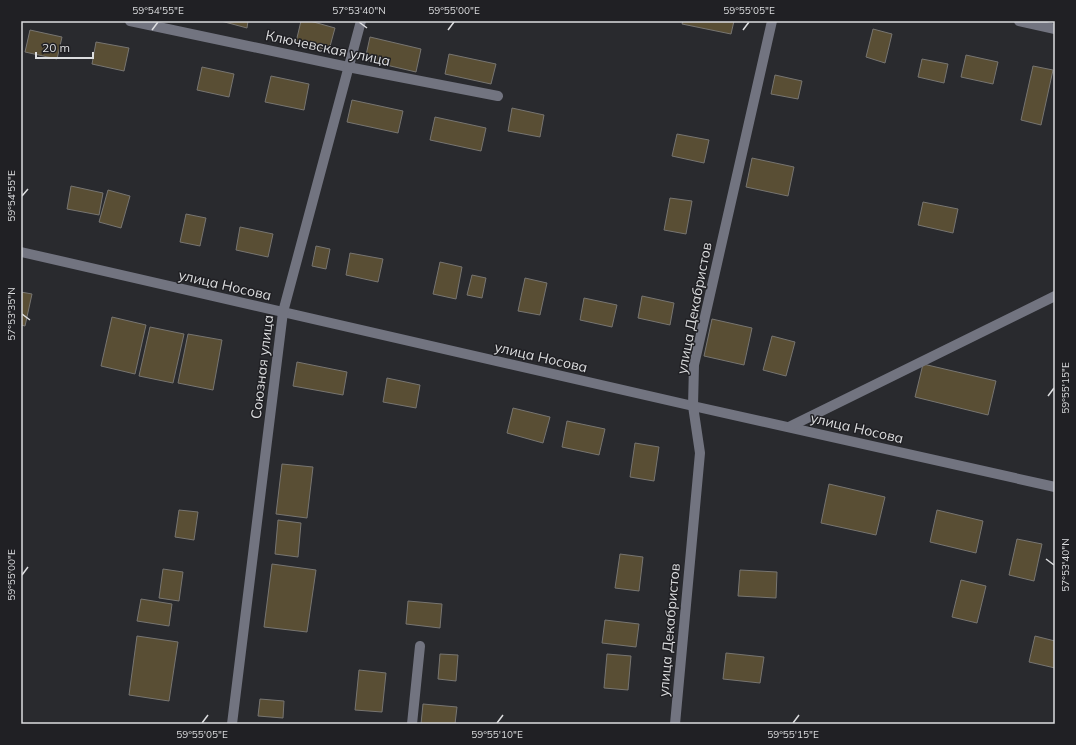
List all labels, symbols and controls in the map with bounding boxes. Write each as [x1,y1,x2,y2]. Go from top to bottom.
text: 59°54'55"E [132,4,184,17]
text: 57°53'40"N [332,4,386,17]
text: 59°55'00"E [428,4,480,17]
text: 59°55'05"E [723,4,775,17]
street label: Ключевская улица [264,26,392,70]
scale bar [36,34,93,60]
text: 20 m [42,40,70,55]
text: 59°54'55"E [5,170,18,222]
street label: улица Декабристов [672,240,716,375]
street label: улица Носова [177,266,273,304]
text: 57°53'35"N [5,287,18,341]
street label: Союзная улица [247,314,277,420]
street label: улица Носова [493,338,589,376]
text: 59°55'15"E [1059,362,1072,414]
street label: улица Носова [809,409,905,447]
text: 57°53'40"N [1059,538,1072,592]
text: 59°55'00"E [5,549,18,601]
street label: улица Декабристов [654,562,684,697]
text: 59°55'05"E [176,728,228,741]
text: 59°55'10"E [471,728,523,741]
text: 59°55'15"E [767,728,819,741]

